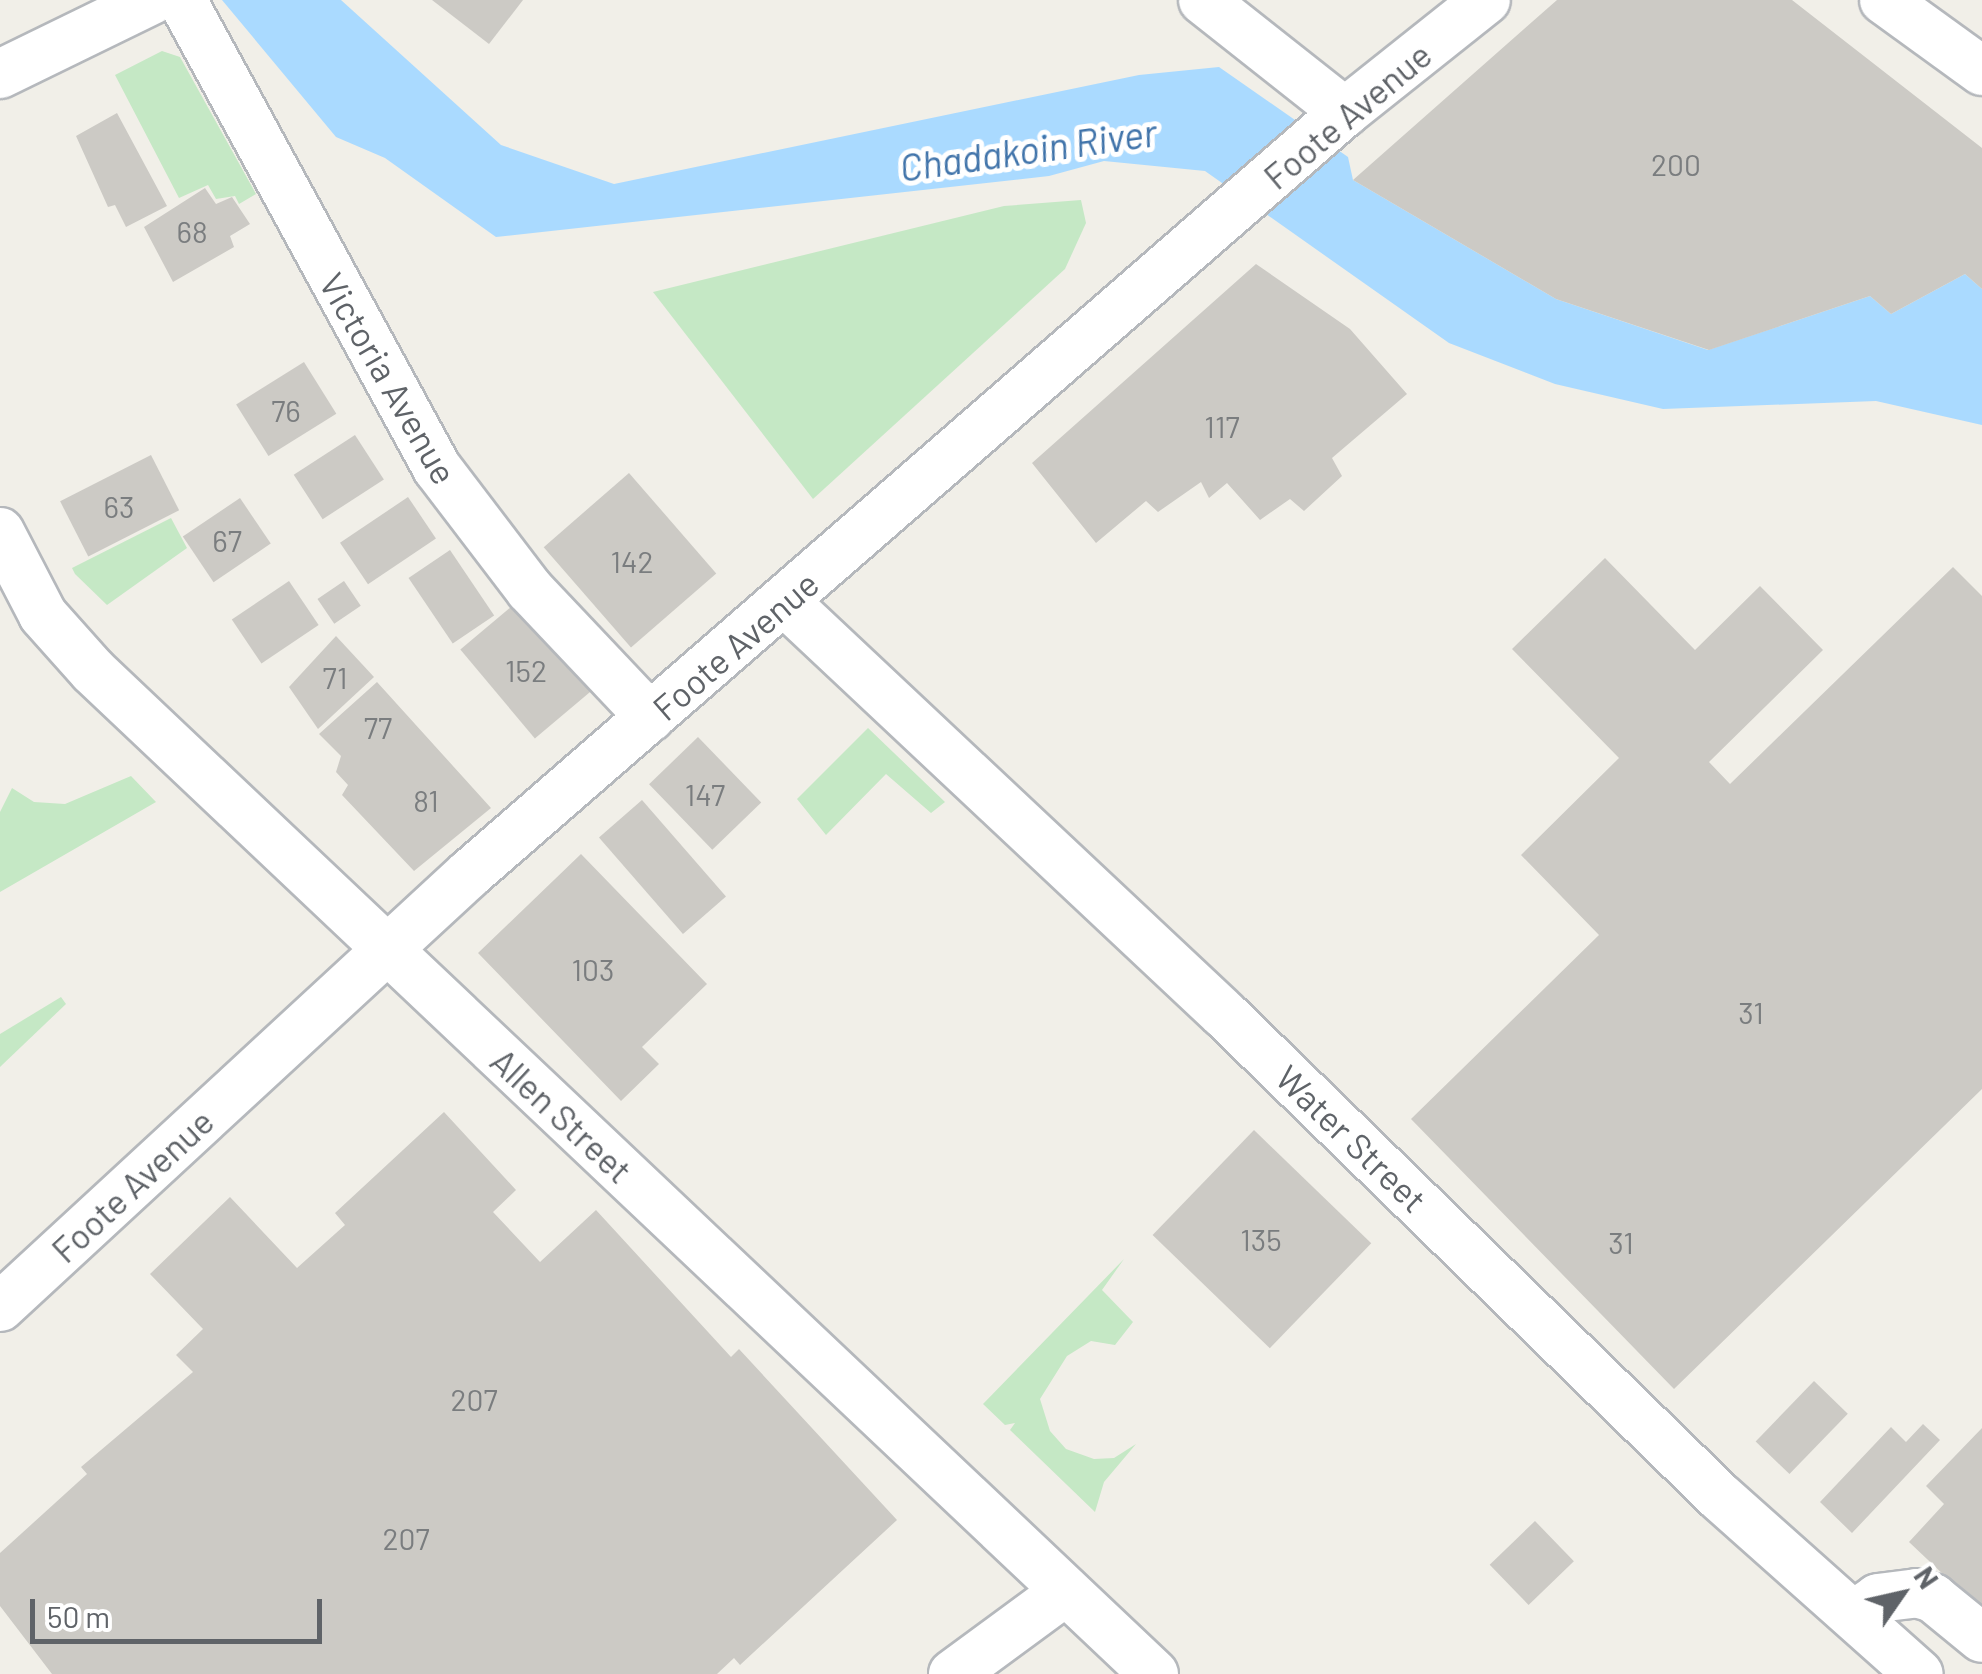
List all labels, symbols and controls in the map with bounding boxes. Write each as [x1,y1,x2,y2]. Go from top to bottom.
street label: Foote Avenue [1255,33,1439,197]
water label: Chadakoin River [897,109,1159,191]
house number: 200 [1651,146,1701,182]
house number: 68 [176,213,208,249]
street label: Victoria Avenue [312,265,466,491]
house number: 76 [271,392,301,428]
house number: 117 [1204,408,1240,444]
house number: 63 [104,488,134,524]
house number: 67 [212,522,242,558]
house number: 142 [610,543,654,579]
street label: Foote Avenue [644,562,826,728]
house number: 152 [505,652,547,688]
house number: 71 [323,659,347,695]
house number: 77 [364,709,392,745]
house number: 147 [685,776,725,812]
house number: 81 [413,782,439,818]
house number: 103 [572,951,614,987]
house number: 31 [1738,994,1764,1030]
street label: Allen Street [483,1039,641,1191]
street label: Water Street [1268,1056,1436,1220]
street label: Foote Avenue [43,1100,221,1270]
house number: 135 [1240,1221,1282,1257]
house number: 31 [1608,1224,1634,1260]
house number: 207 [450,1381,498,1417]
house number: 207 [382,1520,430,1556]
north arrow [1852,1544,1952,1644]
text: N [1908,1560,1946,1594]
scale bar [35,1579,328,1641]
text: 50 m [47,1598,110,1634]

